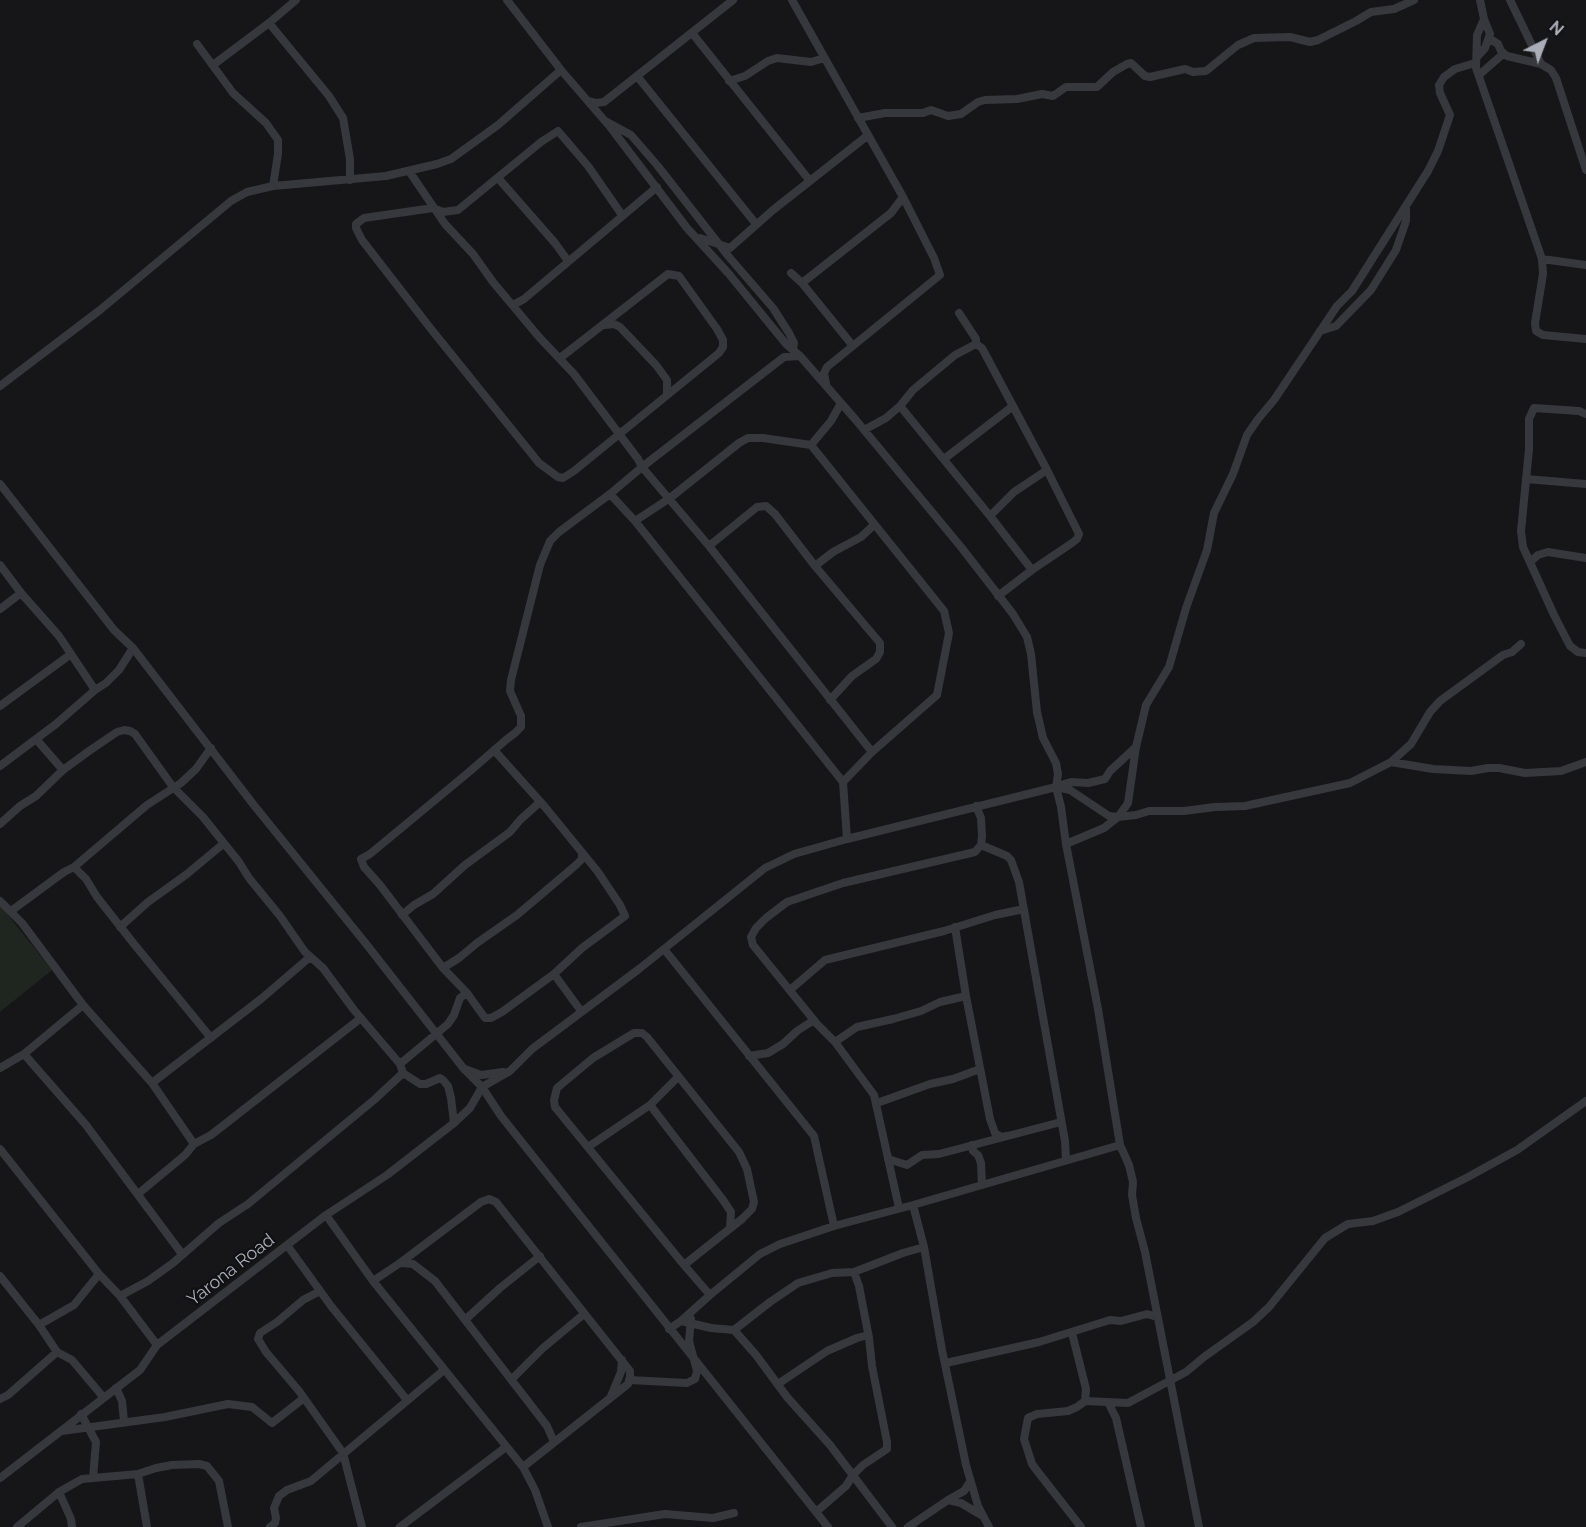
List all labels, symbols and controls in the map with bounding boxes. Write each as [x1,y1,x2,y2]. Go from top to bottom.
north arrow [1514,12,1574,72]
text: N [1545,17,1567,39]
street label: Yarona Road [183,1229,279,1311]

